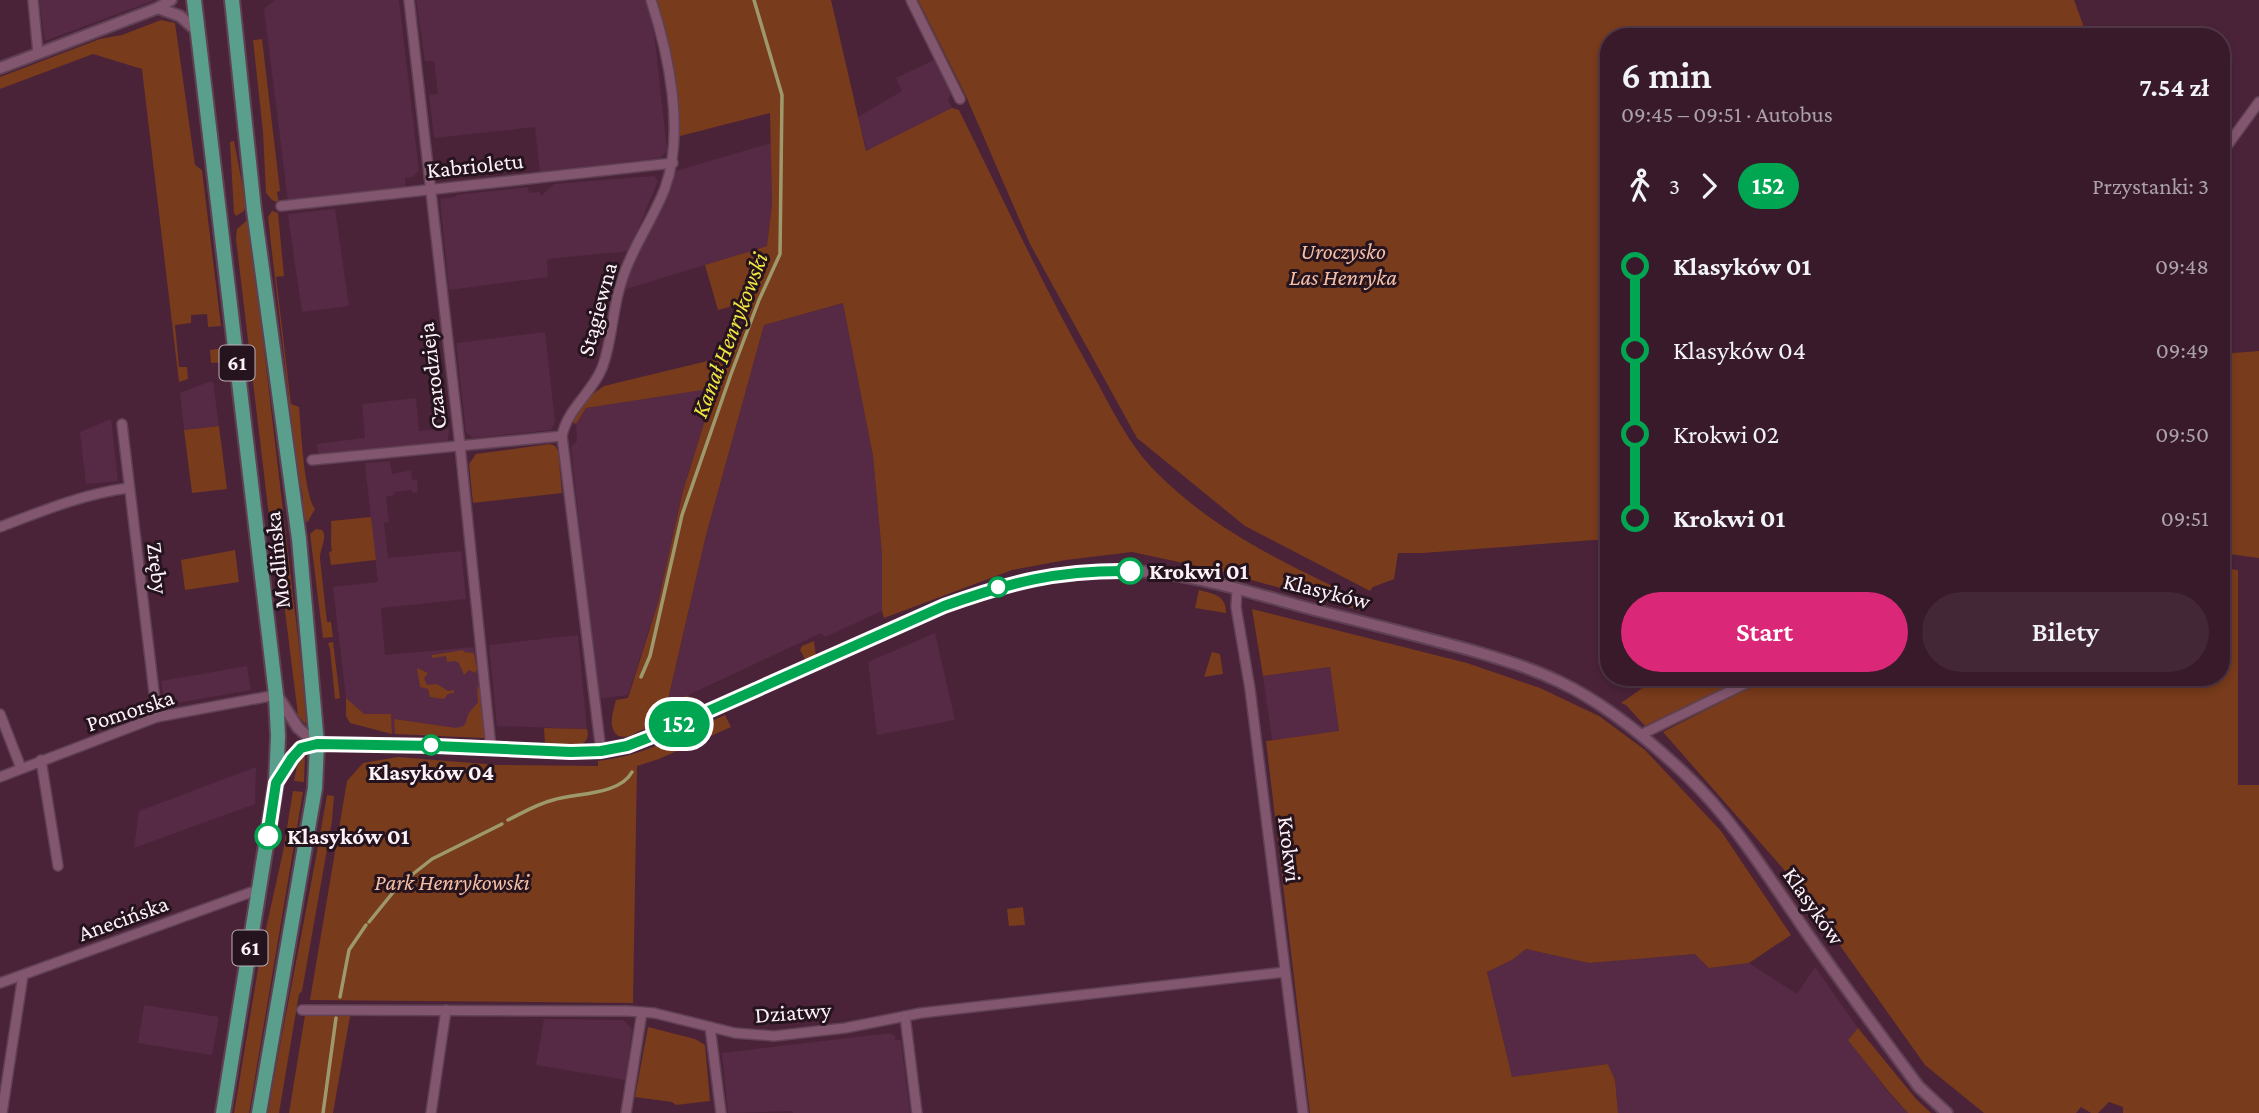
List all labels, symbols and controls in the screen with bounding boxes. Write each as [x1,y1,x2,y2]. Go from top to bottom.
text: 6 min [1621,54,1712,96]
text: 7.54 zł [2139,73,2209,102]
text: 09:45 – 09:51 · Autobus [1621,101,1833,127]
street label: Kabrioletu [425,147,525,183]
icon: walk [1621,167,1659,205]
icon: forward [1690,167,1728,205]
text: 152 [1752,172,1785,199]
text: 3 [1669,173,1680,199]
text: Przystanki: 3 [2092,173,2209,199]
park label: Uroczysko Las Henryka [1289,238,1397,290]
water label: Kanał Henrykowski [685,248,773,421]
text: Klasyków 01 [1673,252,1811,281]
text: 09:48 [2155,253,2209,279]
street label: Stągiewna [572,259,622,359]
street label: Czarodzieja [413,321,451,431]
text: Klasyków 04 [1673,336,1806,365]
text: 09:49 [2156,337,2209,363]
road number: 61 [219,346,254,380]
text: Krokwi 02 [1673,420,1779,449]
text: 09:50 [2155,421,2209,447]
text: Krokwi 01 [1673,504,1785,533]
text: 09:51 [2161,505,2209,531]
street label: Modlińska [259,510,295,610]
street label: Zręby [142,541,174,596]
marker: Krokwi 01 [1117,558,1143,584]
place label: Krokwi 01 [1149,558,1249,584]
street label: Klasyków [1281,568,1373,614]
unlabelled marker [988,577,1008,597]
button: Start [1621,592,1908,672]
button: Bilety [1922,592,2209,672]
street label: Pomorska [83,683,178,736]
line badge: 152 [639,701,719,747]
text: 152 [663,710,695,737]
marker: Klasyków 04 [421,735,441,755]
place label: Klasyków 04 [368,759,494,785]
street label: Krokwi [1273,815,1307,883]
marker: Klasyków 01 [255,823,281,849]
place label: Klasyków 01 [287,823,410,849]
street label: Klasyków [1778,862,1850,950]
park label: Park Henrykowski [374,869,530,895]
street label: Anecińska [74,890,172,946]
road number: 61 [232,930,268,965]
street label: Dziatwy [754,996,833,1028]

